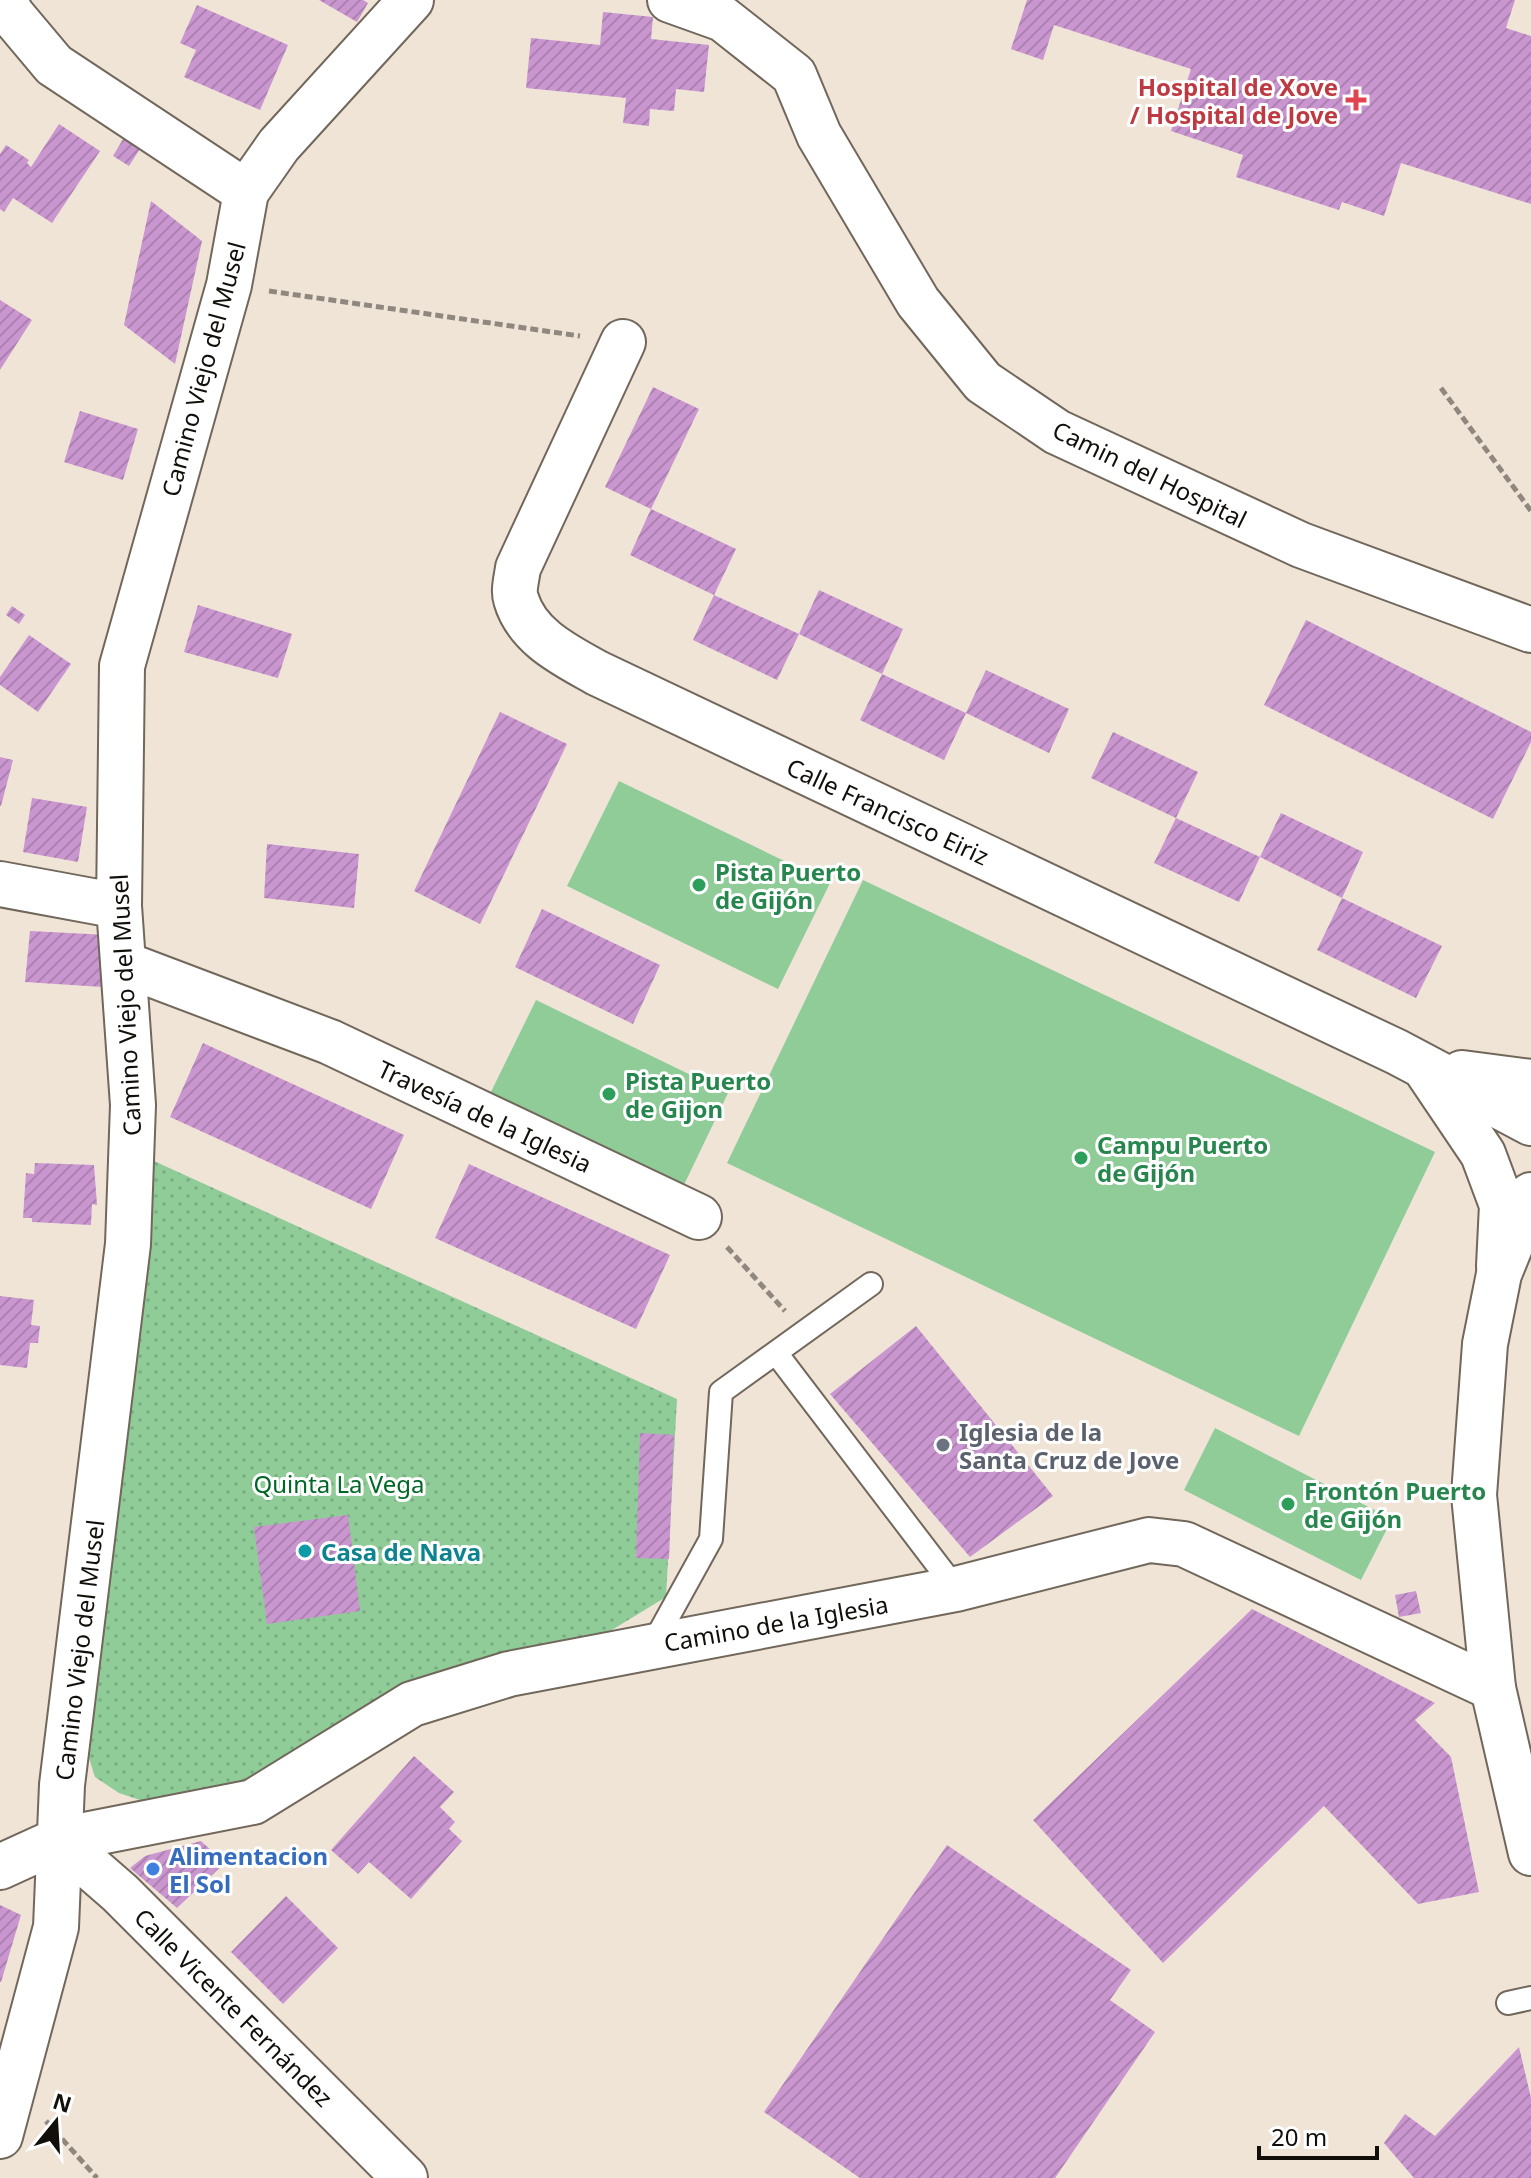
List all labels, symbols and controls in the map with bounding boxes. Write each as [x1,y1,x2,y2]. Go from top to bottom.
place label: Hospital de Xove / Hospital de Jove [1130,70,1338,131]
marker: Hospital de Xove / Hospital de Jove [1345,89,1367,111]
street label: Camino Viejo del Musel [153,238,253,500]
street label: Camin del Hospital [1047,413,1253,535]
street label: Calle Francisco Eiriz [782,750,994,872]
place label: Pista Puerto de Gijón [715,855,861,916]
street label: Camino Viejo del Musel [102,873,148,1137]
marker: Pista Puerto de Gijón [690,876,708,894]
street label: Travesía de la Iglesia [373,1052,597,1180]
place label: Pista Puerto de Gijon [625,1064,771,1125]
marker: Pista Puerto de Gijon [600,1085,618,1103]
place label: Campu Puerto de Gijón [1097,1128,1268,1189]
marker: Campu Puerto de Gijón [1072,1149,1090,1167]
place label: Iglesia de la Santa Cruz de Jove [959,1415,1179,1476]
marker: Iglesia de la Santa Cruz de Jove [934,1436,952,1454]
park label: Quinta La Vega [254,1467,424,1500]
place label: Frontón Puerto de Gijón [1304,1474,1486,1535]
marker: Frontón Puerto de Gijón [1279,1495,1297,1513]
street label: Camino Viejo del Musel [47,1518,111,1782]
place label: Casa de Nava [321,1535,481,1568]
marker: Casa de Nava [296,1542,314,1560]
street label: Camino de la Iglesia [661,1587,891,1659]
place label: Alimentacion El Sol [169,1839,328,1900]
marker: Alimentacion El Sol [144,1860,162,1878]
street label: Calle Vicente Fernández [128,1901,340,2113]
north arrow [16,2082,96,2162]
text: N [49,2085,76,2119]
scale bar [1259,2110,1377,2160]
text: 20 m [1271,2120,1327,2153]

